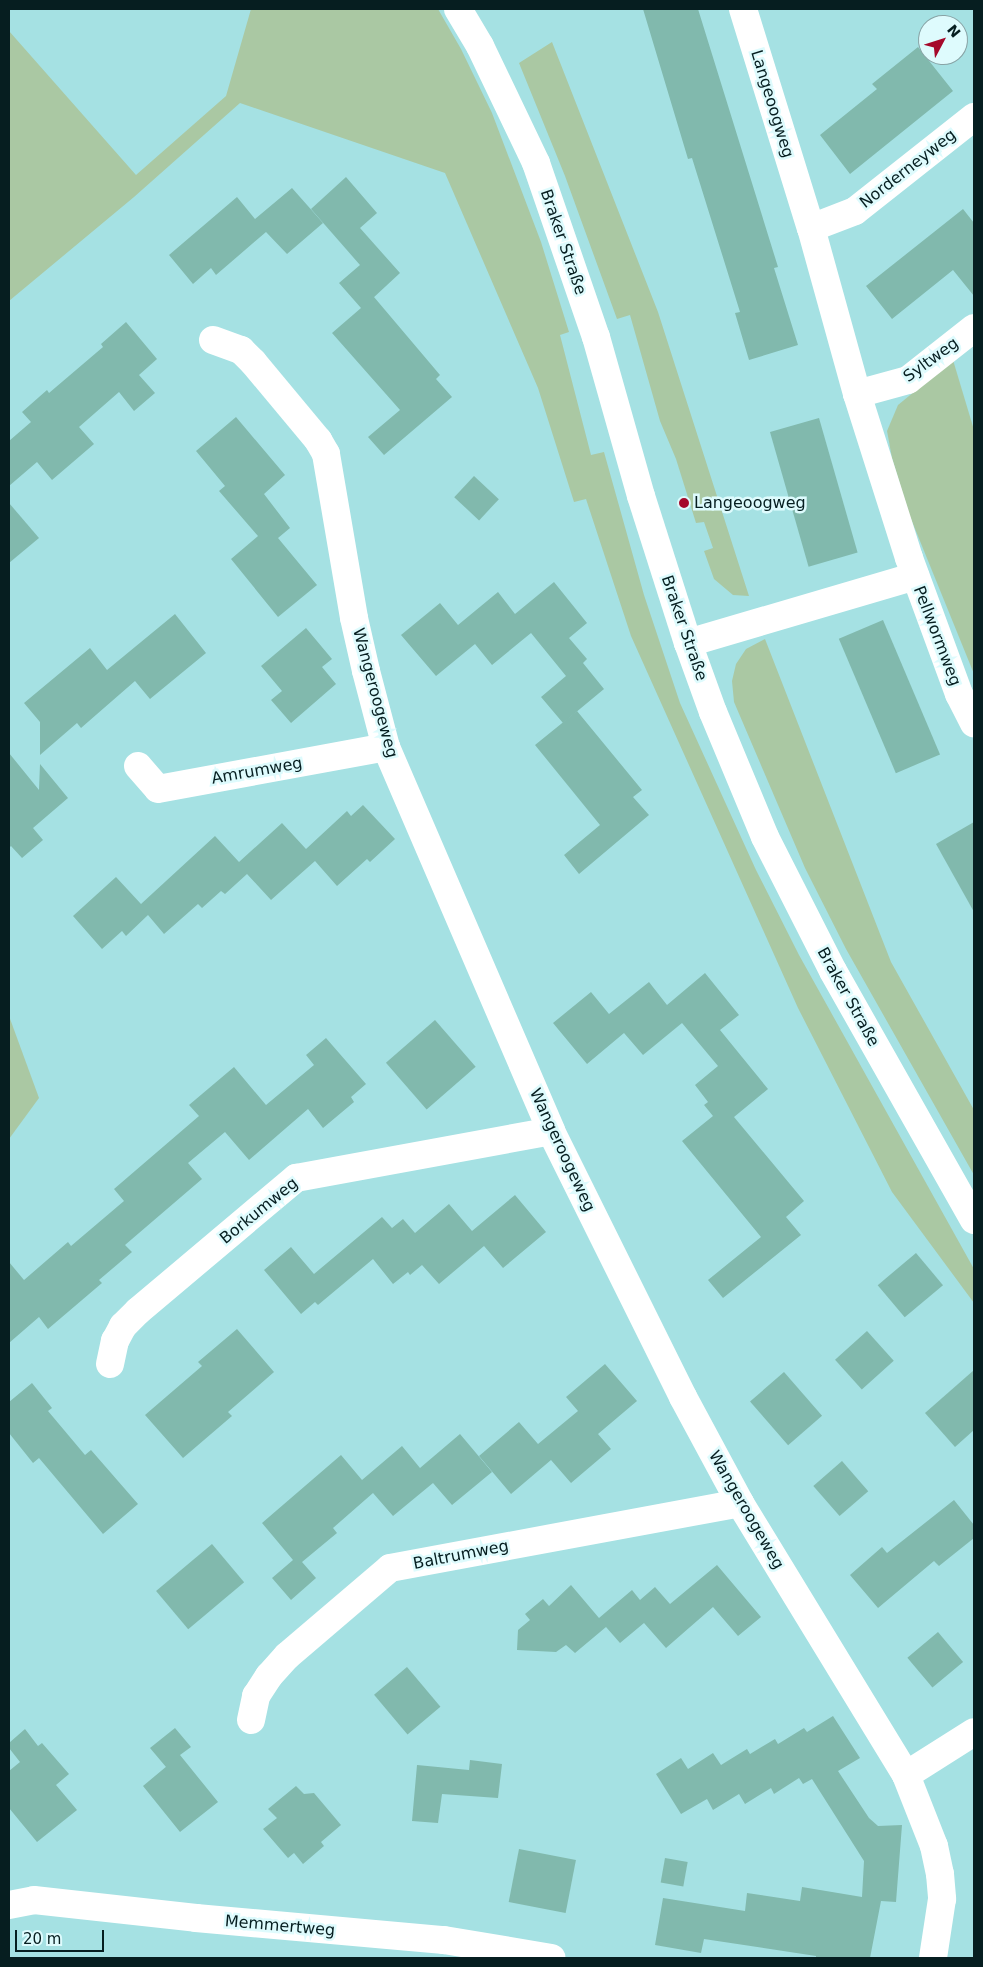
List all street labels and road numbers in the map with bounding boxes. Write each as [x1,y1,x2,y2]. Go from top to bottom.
street label: Langeoogweg [746,48,798,160]
street label: Norderneyweg [856,125,960,213]
street label: Braker Straße [536,187,590,297]
street label: Syltweg [900,334,962,386]
street label: Braker Straße [657,573,711,683]
street label: Pellwormweg [909,583,965,689]
street label: Wangeroogeweg [348,626,402,760]
street label: Amrumweg [210,754,304,788]
street label: Braker Straße [813,944,883,1050]
street label: Wangeroogeweg [525,1085,599,1215]
street label: Borkumweg [216,1174,302,1248]
street label: Wangeroogeweg [704,1447,788,1573]
street label: Baltrumweg [412,1536,510,1574]
street label: Memmertweg [224,1912,336,1940]

